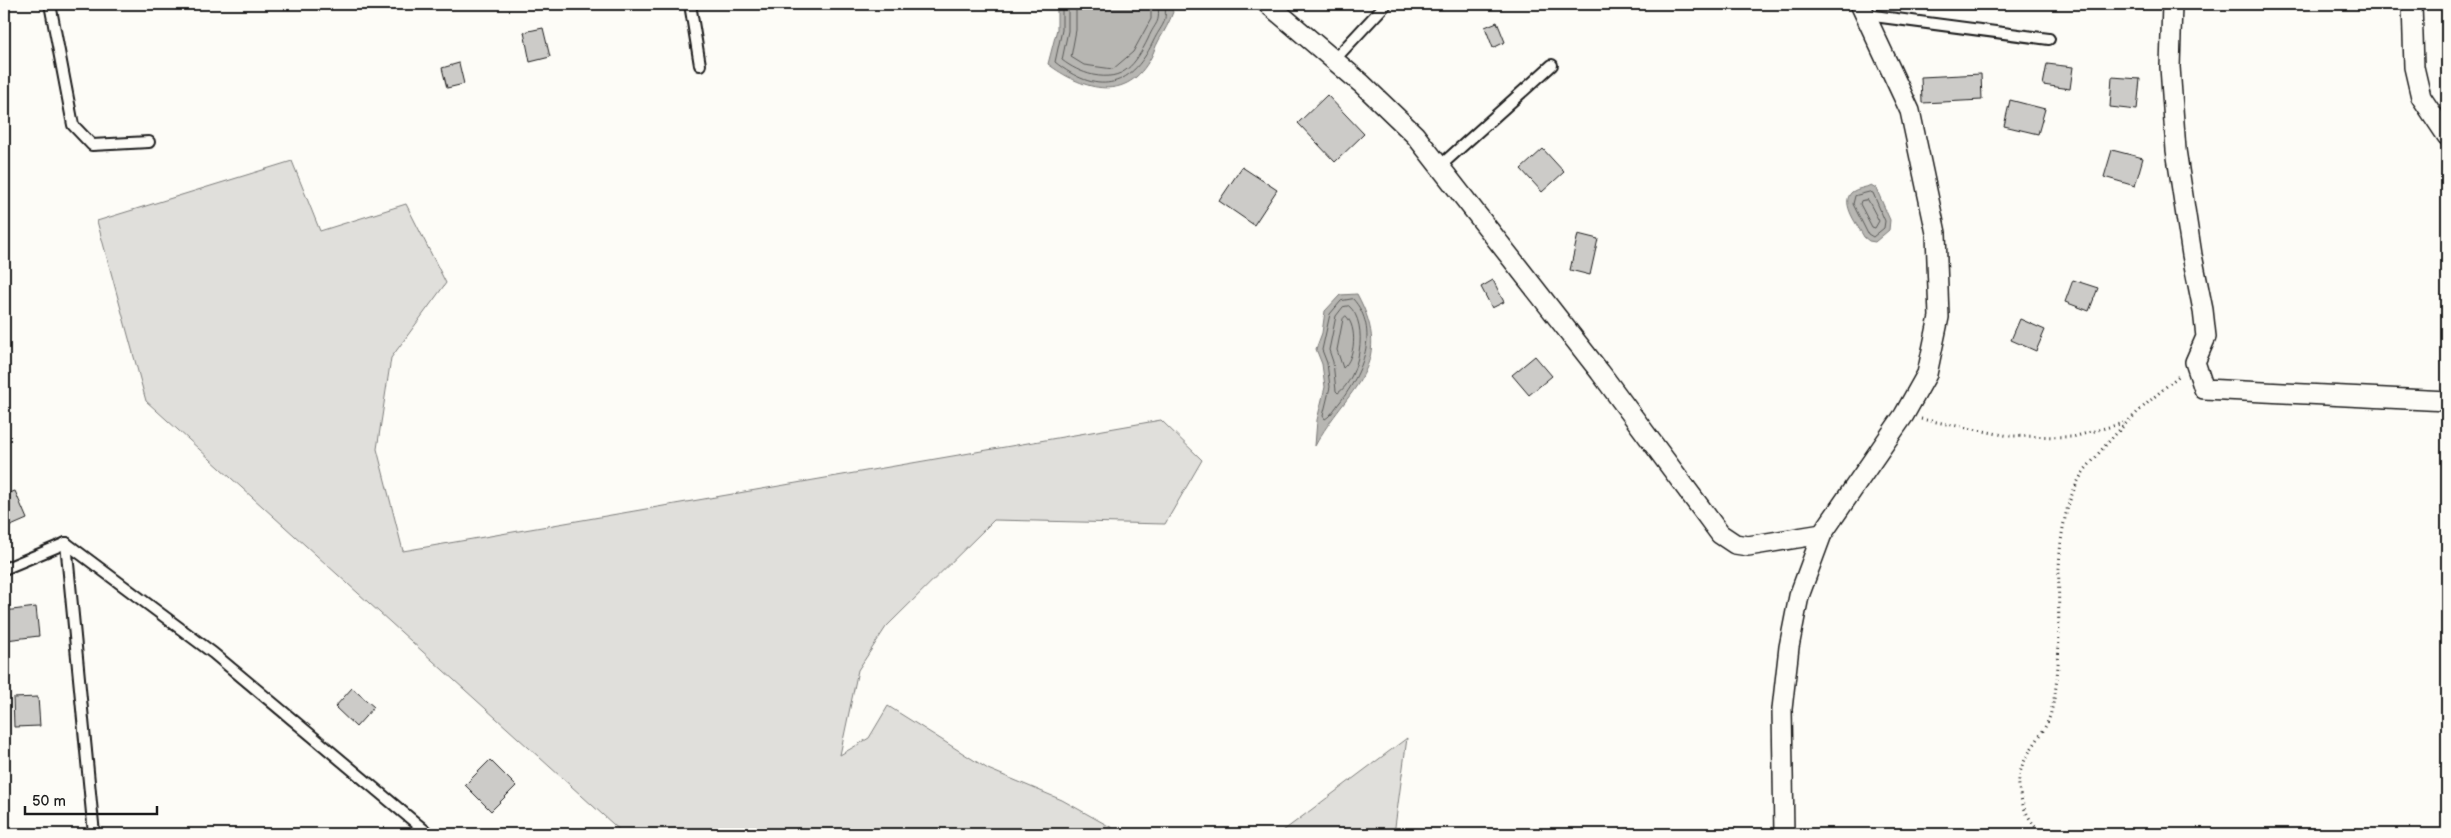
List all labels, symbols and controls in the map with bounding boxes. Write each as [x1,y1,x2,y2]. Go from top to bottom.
scale bar [25,783,158,815]
text: 50 m [32,792,66,811]

